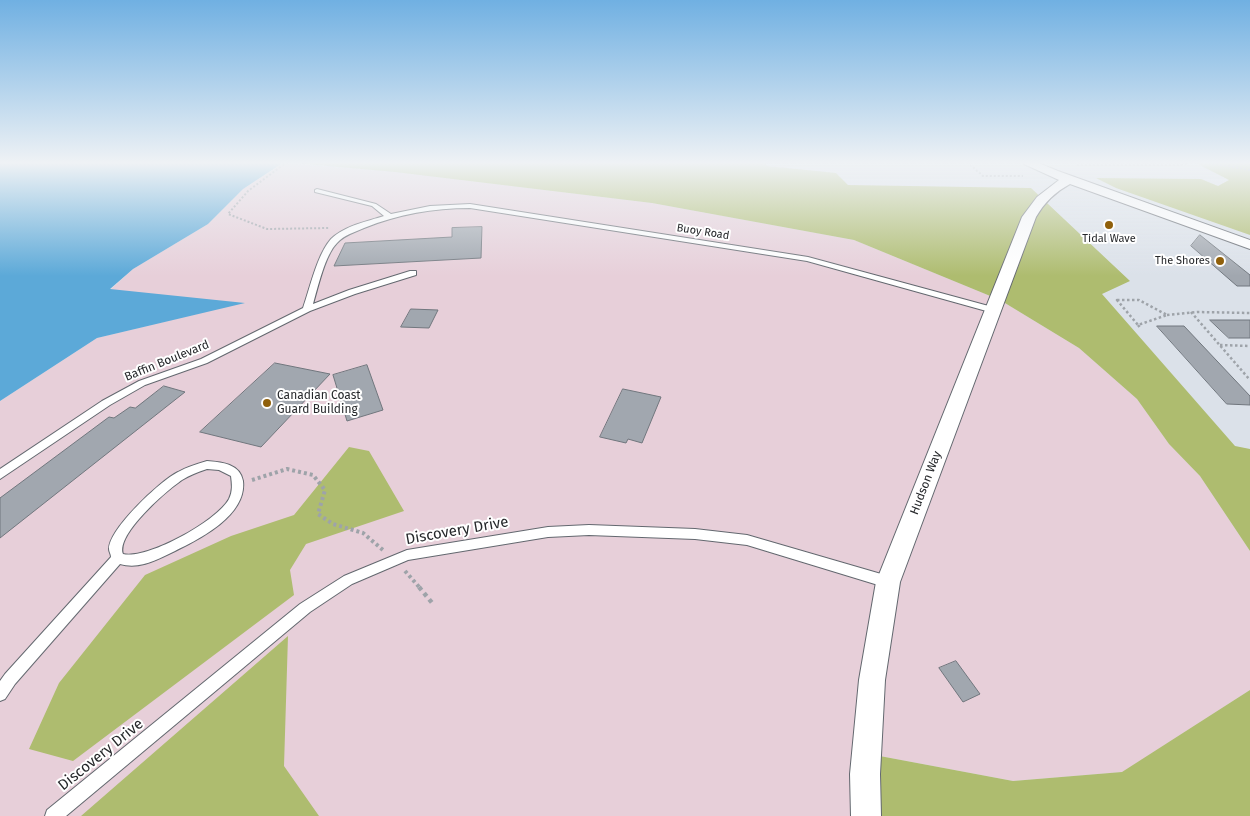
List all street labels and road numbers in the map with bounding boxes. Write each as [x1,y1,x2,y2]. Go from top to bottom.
street label: Buoy Road [676,221,730,243]
street label: Baffin Boulevard [123,337,211,385]
street label: Hudson Way [907,449,945,517]
street label: Discovery Drive [404,513,510,549]
street label: Discovery Drive [55,715,147,795]

